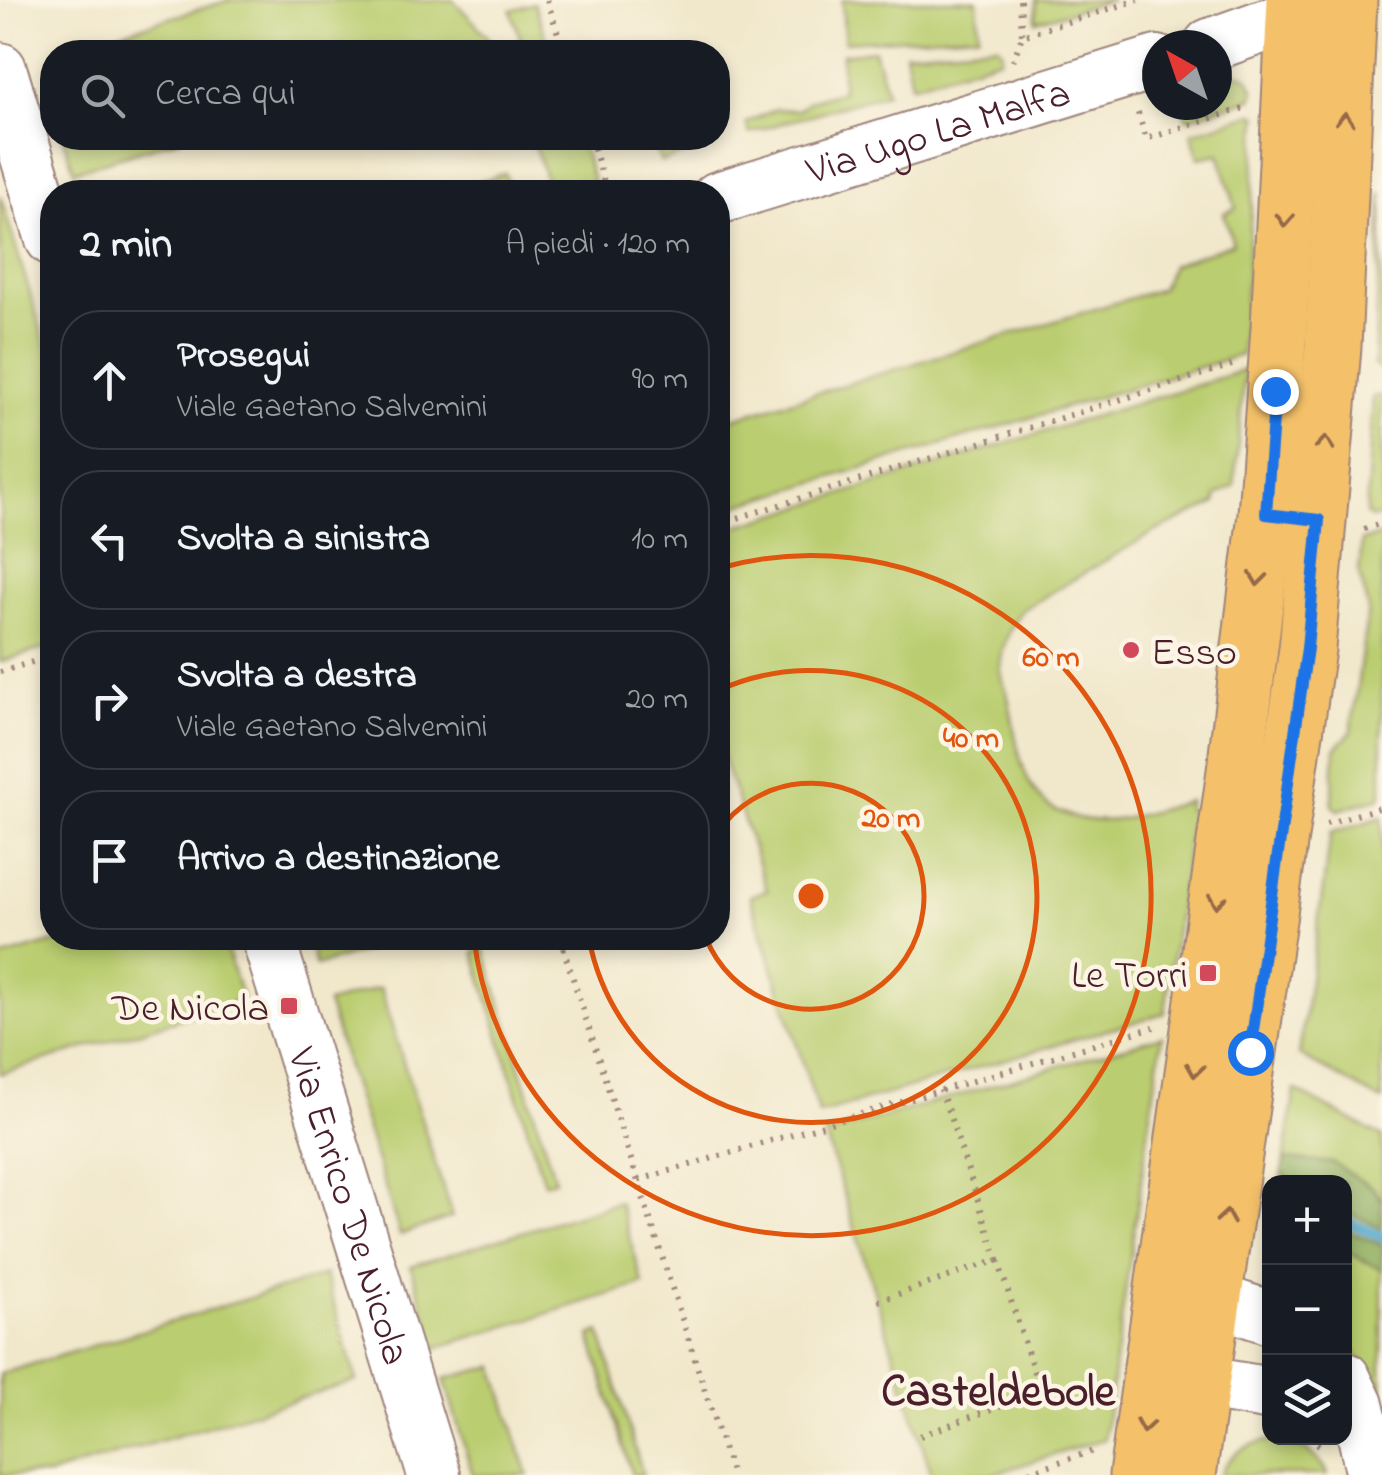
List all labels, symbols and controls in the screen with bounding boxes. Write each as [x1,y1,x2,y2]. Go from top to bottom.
north arrow [1142,30,1232,120]
search box [40,40,730,150]
street label: Via Ugo La Malfa [799,66,1078,203]
text: Cerca qui [155,67,296,123]
icon: search [75,68,130,123]
one-way arrow [1334,110,1355,126]
one-way arrow [1275,213,1296,229]
text: 2 min [80,215,172,276]
text: A piedi · 120 m [505,222,690,269]
text: Prosegui [177,329,310,385]
icon: ahead [82,353,137,408]
text: 90 m [632,357,688,404]
route end [1253,369,1299,415]
text: Viale Gaetano Salvemini [177,385,488,432]
one-way arrow [1314,435,1336,451]
text: Svolta a sinistra [177,512,430,568]
icon: left [82,513,137,568]
text: 10 m [631,517,688,564]
one-way arrow [1248,571,1269,587]
place label: Esso [1151,625,1237,684]
text: 60 m [1023,637,1079,681]
marker: Esso [1120,639,1142,661]
text: Svolta a destra [177,649,417,705]
icon: right [82,673,137,728]
text: 20 m [625,677,688,724]
text: Viale Gaetano Salvemini [177,705,488,752]
text: 40 m [943,718,999,762]
text: 20 m [861,798,920,842]
text: Arrivo a destinazione [177,832,500,888]
icon: arrive [82,833,137,888]
centre of rings [793,878,829,914]
one-way arrow [1208,893,1229,910]
place label: Le Torri [1071,948,1188,1007]
marker: Le Torri [1197,962,1219,984]
place label: De Nicola [111,981,269,1040]
marker: De Nicola [278,995,300,1017]
route start [1228,1030,1274,1076]
street label: Via Enrico De Nicola [269,1040,423,1373]
one-way arrow [1185,1061,1206,1078]
map controls [1262,1175,1352,1445]
button: + [1262,1175,1352,1265]
one-way arrow [1214,1208,1235,1225]
button: − [1262,1265,1352,1355]
button: layers [1262,1355,1352,1445]
district label: Casteldebole [881,1361,1117,1427]
one-way arrow [1135,1418,1156,1435]

